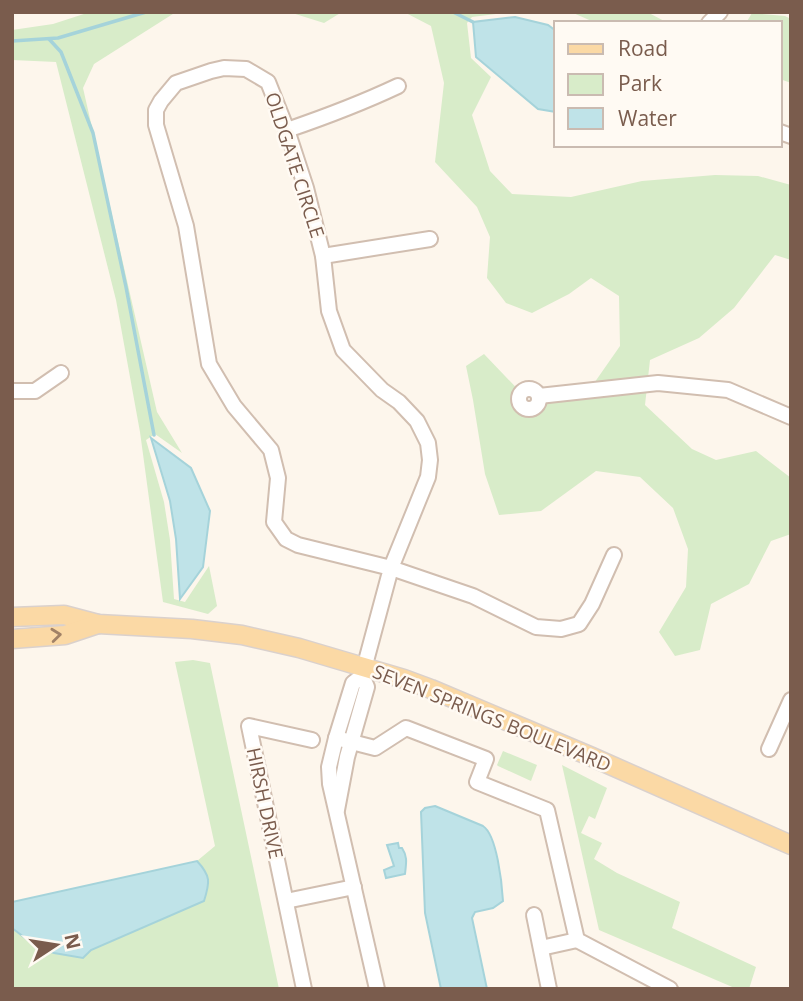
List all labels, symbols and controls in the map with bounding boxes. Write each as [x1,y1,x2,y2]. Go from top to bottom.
legend [554,21,782,147]
text: Road [618,34,668,62]
text: Park [618,69,662,97]
street label: OLDGATE CIRCLE [259,89,331,241]
text: Water [618,104,677,132]
one-way arrow [51,628,62,643]
street label: SEVEN SPRINGS BOULEVARD [369,658,615,778]
street label: HIRSH DRIVE [241,745,289,861]
north arrow [21,910,91,980]
text: N [58,931,87,952]

